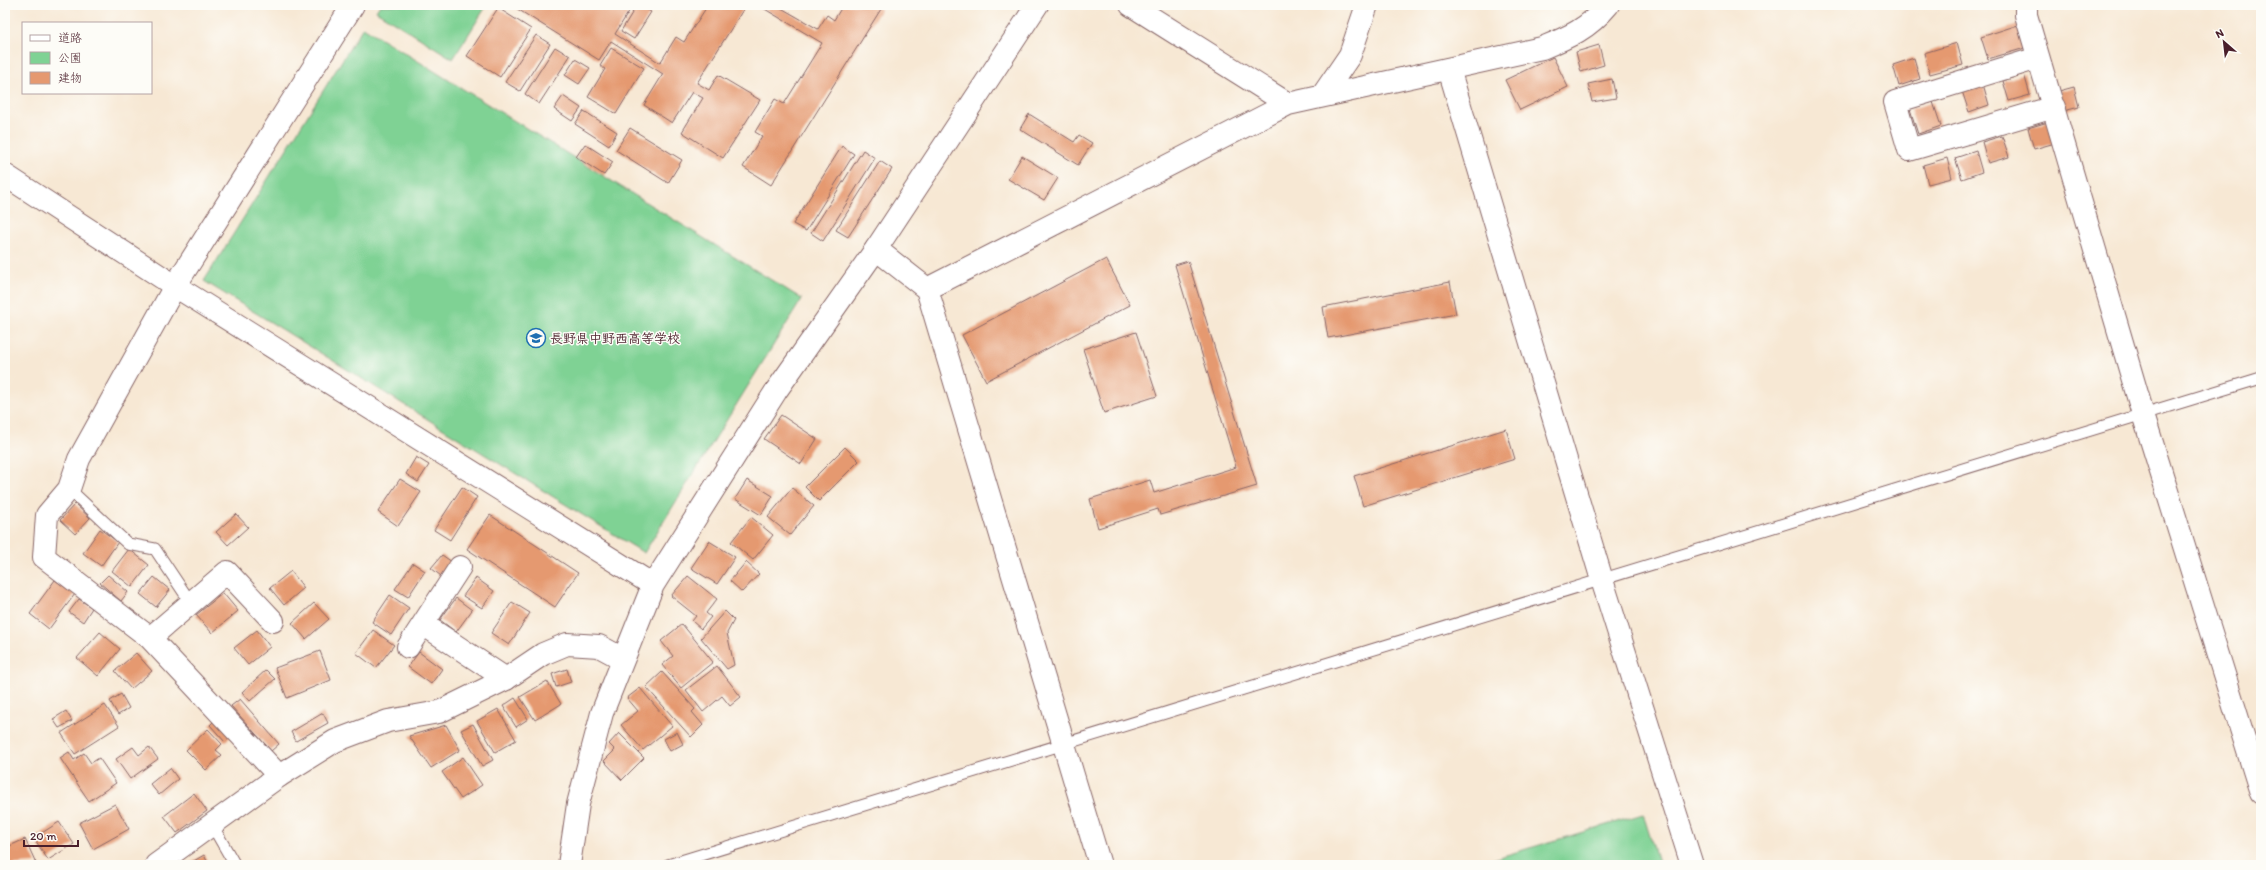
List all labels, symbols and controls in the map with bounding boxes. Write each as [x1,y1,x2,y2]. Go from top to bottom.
legend [22,22,152,94]
north arrow [2204,22,2244,62]
text: N [2213,26,2226,41]
text: 道路 [58,31,82,45]
text: 公園 [58,51,82,65]
text: 建物 [58,71,82,85]
school or university icon: 長野県中野西高等学校 [525,327,547,349]
place label: 長野県中野西高等学校 [550,331,680,346]
scale bar [24,822,78,848]
text: 20 m [30,829,57,843]

